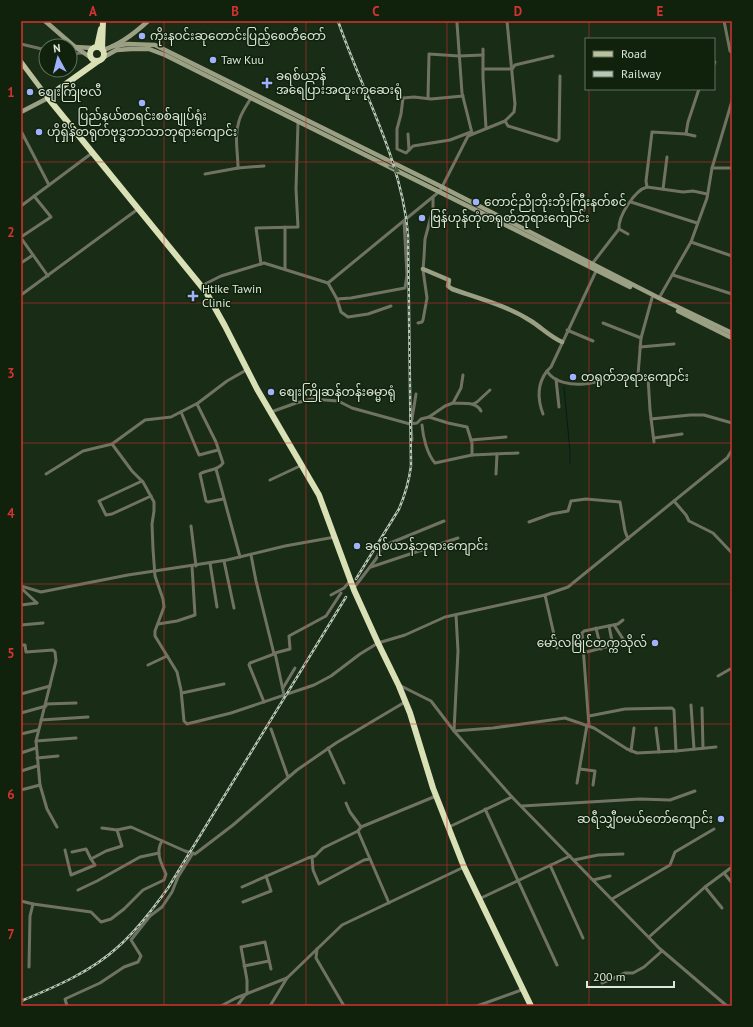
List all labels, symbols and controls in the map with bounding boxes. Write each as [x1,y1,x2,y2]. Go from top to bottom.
text: A [89,3,97,20]
text: B [231,3,239,20]
text: C [372,3,380,20]
text: D [514,3,522,20]
text: E [657,3,664,20]
place label: ကိုးနဝင်းဆုတောင်းပြည့်စေတီတော် [150,27,326,46]
marker: ကိုးနဝင်းဆုတောင်းပြည့်စေတီတော် [137,31,147,41]
north arrow [38,38,78,78]
legend [585,38,715,90]
text: N [52,41,61,55]
text: Road [621,46,646,61]
place label: Taw Kuu [221,52,264,67]
marker: Taw Kuu [208,55,218,65]
text: Railway [621,66,661,81]
place label: ခရစ်ယာန် အရေပြားအထူးကုဆေးရုံ [276,67,402,100]
marker: ခရစ်ယာန် အရေပြားအထူးကုဆေးရုံ [261,77,273,89]
place label: စျေးကြိုဗလီ [38,83,102,102]
text: 1 [7,84,15,101]
marker: စျေးကြိုဗလီ [25,87,35,97]
marker: ပြည်နယ်စာရင်းစစ်ချုပ်ရုံး [137,98,147,108]
place label: ပြည်နယ်စာရင်းစစ်ချုပ်ရုံး [77,107,207,126]
place label: ဟိုရှိန်တရုတ်ဗုဒ္ဓဘာသာဘုရားကျောင်း [47,123,237,142]
marker: ဟိုရှိန်တရုတ်ဗုဒ္ဓဘာသာဘုရားကျောင်း [34,127,44,137]
one-way arrow [388,166,400,173]
place label: တောင်ညိုဘိုးဘိုးကြီးနတ်စင် [484,193,627,212]
marker: တောင်ညိုဘိုးဘိုးကြီးနတ်စင် [471,197,481,207]
place label: ဗြန်ဟုန်တုံတရုတ်ဘုရားကျောင်း [430,209,589,228]
marker: ဗြန်ဟုန်တုံတရုတ်ဘုရားကျောင်း [417,213,427,223]
text: 2 [7,224,15,241]
place label: Htike Tawin Clinic [202,281,262,310]
marker: Htike Tawin Clinic [187,290,199,302]
text: 3 [7,365,15,382]
place label: တရုတ်ဘုရားကျောင်း [581,368,689,387]
marker: တရုတ်ဘုရားကျောင်း [568,372,578,382]
place label: စျေးကြိုဆန်တန်းဓမ္မာရုံ [279,383,396,402]
marker: စျေးကြိုဆန်တန်းဓမ္မာရုံ [266,387,276,397]
text: 4 [7,505,15,522]
place label: ခရစ်ယာန်ဘုရားကျောင်း [365,537,488,556]
marker: ခရစ်ယာန်ဘုရားကျောင်း [352,541,362,551]
place label: မော်လမြိုင်တက္ကသိုလ် [537,634,647,653]
marker: မော်လမြိုင်တက္ကသိုလ် [650,638,660,648]
text: 5 [7,645,15,662]
text: 6 [7,786,15,803]
place label: ဆရီသျှီဝမယ်တော်ကျောင်း [577,810,713,829]
marker: ဆရီသျှီဝမယ်တော်ကျောင်း [716,814,726,824]
text: 7 [7,926,15,943]
scale bar [587,963,674,989]
text: 200 m [593,969,626,984]

